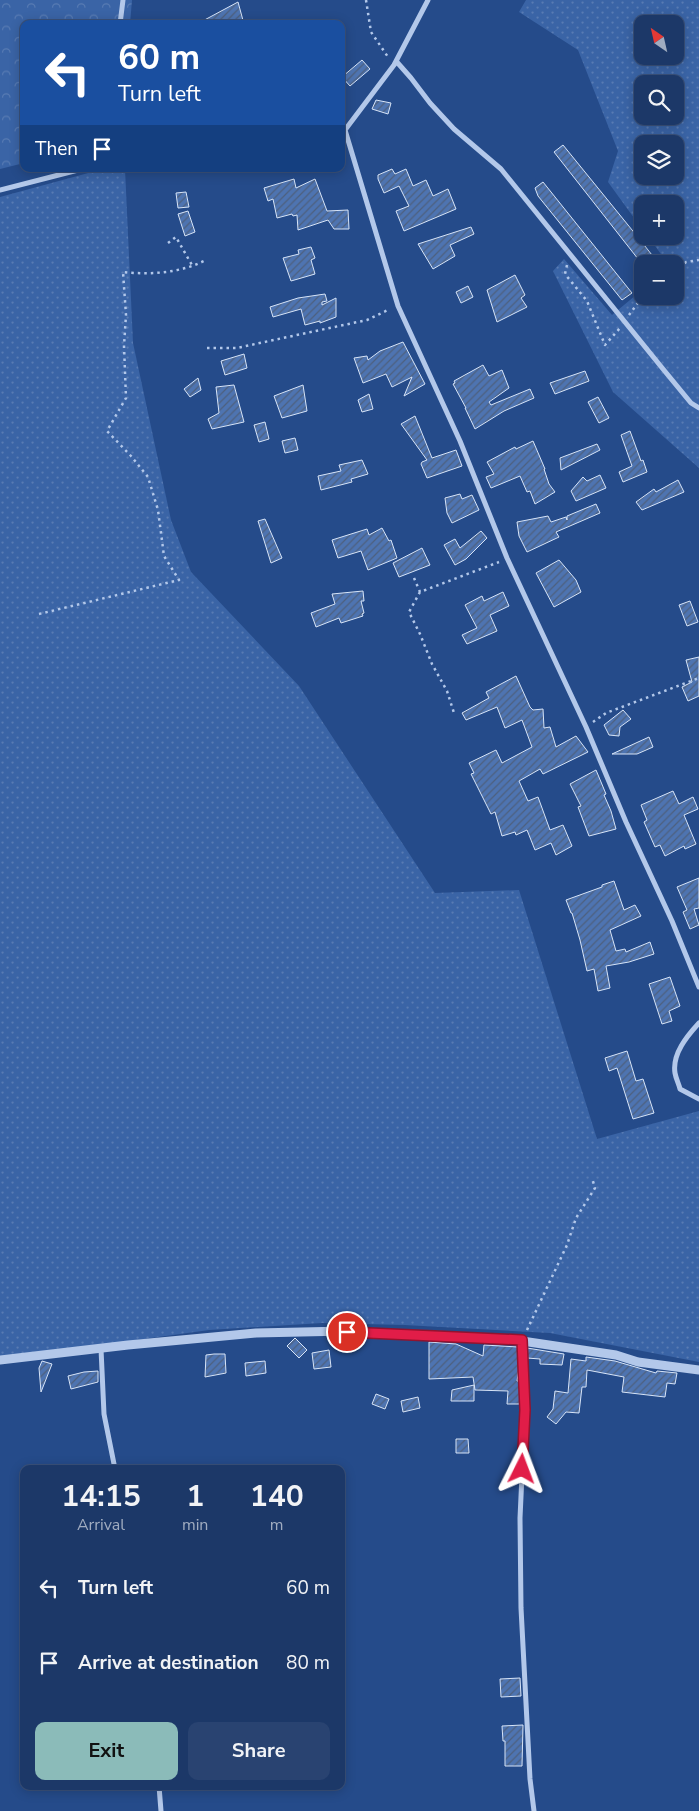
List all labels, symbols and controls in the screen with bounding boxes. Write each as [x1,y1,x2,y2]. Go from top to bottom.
north arrow [634,15,684,65]
map controls [634,15,684,305]
text: 60 m [118,34,200,81]
icon: left [35,40,100,105]
button: search [634,75,684,125]
text: Turn left [118,79,201,109]
icon: arrive [88,135,116,163]
button: layers [634,135,684,185]
text: Then [35,136,78,162]
button: + [634,195,684,245]
button: − [634,255,684,305]
pin [326,1311,368,1353]
icon: arrive [333,1318,361,1346]
position arrow [495,1442,547,1494]
text: 14:15 [61,1476,141,1517]
text: 1 [186,1476,204,1517]
text: 140 [250,1476,304,1517]
text: Arrival [77,1514,125,1536]
text: min [182,1514,208,1536]
text: m [270,1514,284,1536]
icon: left [35,1574,63,1602]
text: Turn left [78,1575,153,1601]
text: 60 m [286,1575,330,1601]
icon: arrive [35,1649,63,1677]
text: Arrive at destination [78,1650,259,1676]
text: 80 m [286,1650,330,1676]
button: Exit [35,1722,178,1780]
button: Share [188,1722,330,1780]

